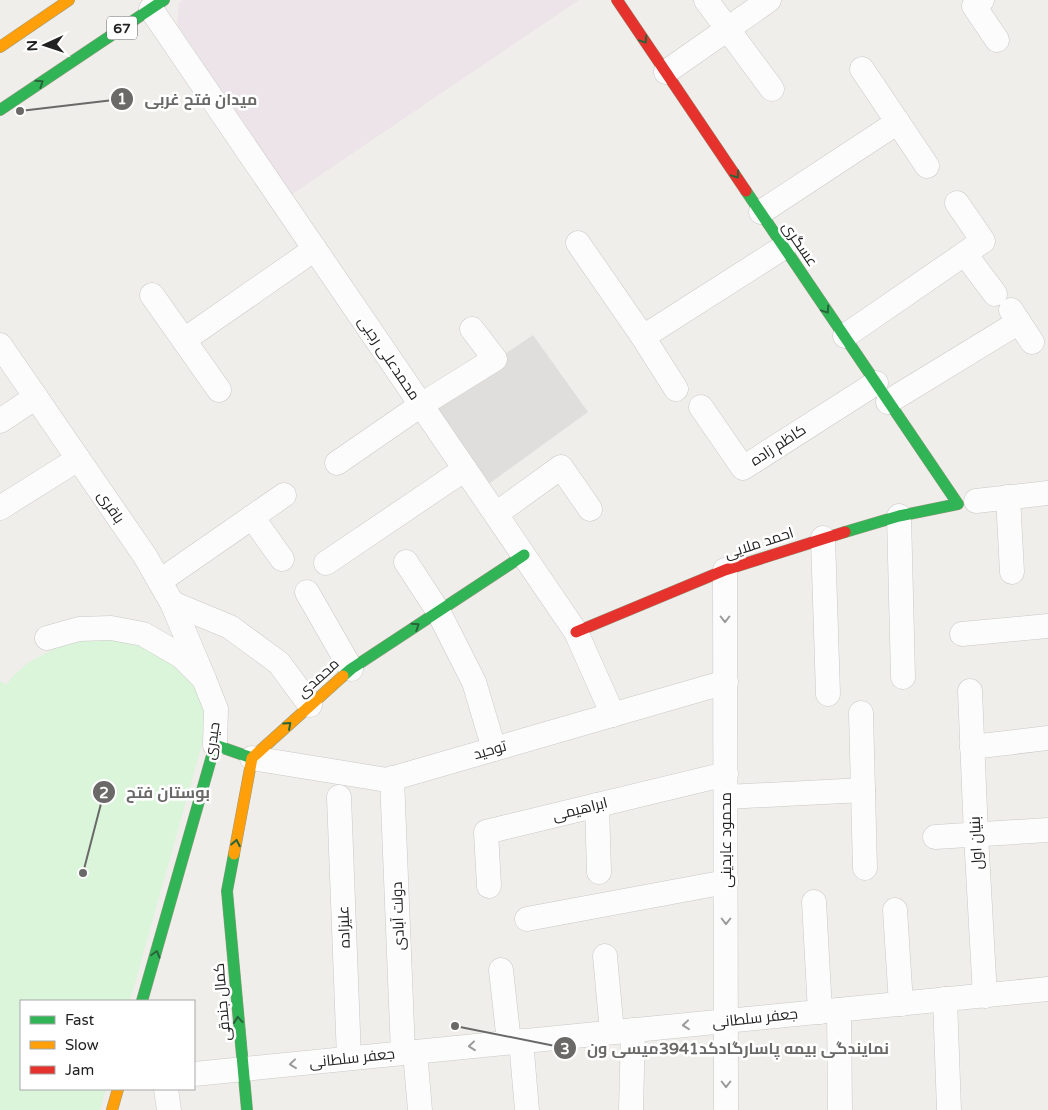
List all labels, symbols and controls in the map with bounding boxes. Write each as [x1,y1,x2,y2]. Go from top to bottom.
road number: 67 [107,16,137,40]
north arrow [20,20,70,70]
one-way arrow [638,35,648,44]
text: N [24,40,41,52]
one-way arrow [34,80,44,89]
callout: میدان فتح غربی [110,84,267,115]
text: 1 [117,90,127,108]
text: میدان فتح غربی [145,90,257,110]
one-way arrow [729,170,739,179]
street label: عسگری [778,218,822,270]
one-way arrow [820,304,830,313]
street label: محمدعلی رجبی [353,313,424,404]
street label: کاظم زاده [747,420,810,470]
street label: باقری [93,487,128,527]
street label: احمد ملایی [722,523,796,564]
one-way arrow [720,616,730,623]
one-way arrow [410,623,419,632]
street label: محمدی [293,654,343,702]
street label: حیدری [200,721,225,761]
one-way arrow [282,722,291,731]
street label: توحید [471,737,509,763]
callout: بوستان فتح [91,777,220,808]
text: بوستان فتح [126,783,210,803]
text: 2 [99,784,109,802]
street label: محمود عابدینی [717,792,736,888]
street label: ابراهیمی [551,793,610,826]
street label: بنیان اول [966,816,987,870]
one-way arrow [230,839,240,847]
street label: دولت آبادی [388,881,409,951]
street label: علیزاده [334,905,354,949]
one-way arrow [721,918,731,926]
one-way arrow [150,951,160,959]
street label: کمال جندقی [210,962,235,1042]
legend [20,1000,195,1090]
street label: جعفر سلطانی [711,1005,799,1032]
text: Fast [65,1011,95,1029]
one-way arrow [233,1016,244,1024]
one-way arrow [682,1019,690,1030]
callout: نمایندگی بیمه پاسارگادکد3941میسی ون [552,1033,899,1064]
text: Slow [65,1036,99,1054]
text: نمایندگی بیمه پاسارگادکد3941میسی ون [587,1039,889,1060]
one-way arrow [468,1040,476,1051]
text: 3 [560,1040,570,1058]
street label: جعفر سلطانی [308,1045,396,1072]
one-way arrow [289,1058,297,1069]
text: Jam [65,1061,94,1079]
one-way arrow [721,1080,731,1088]

